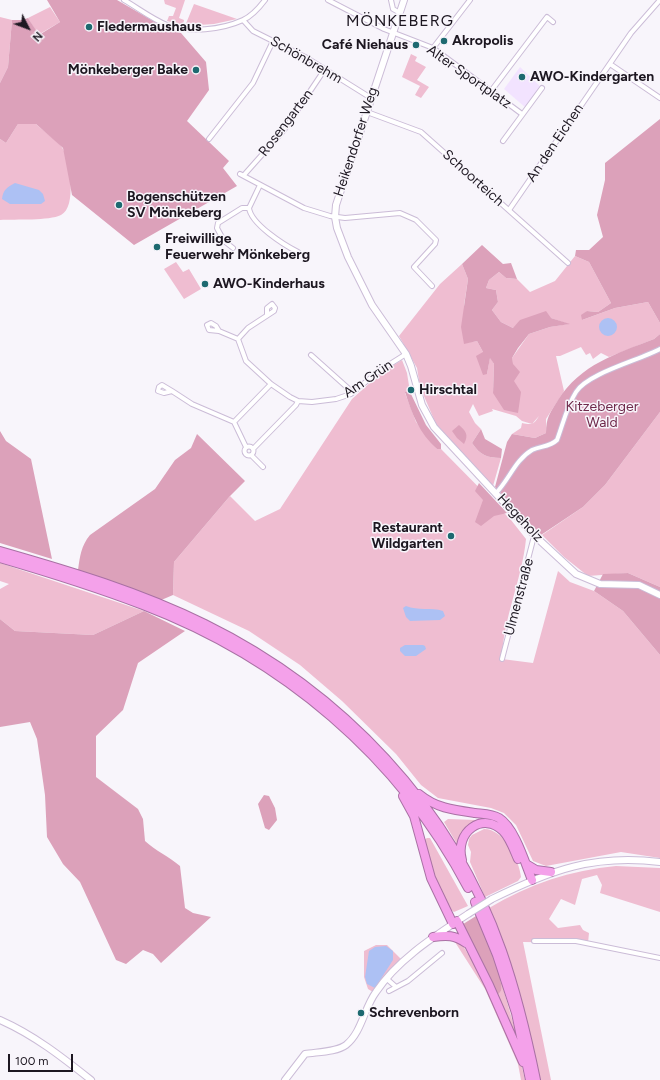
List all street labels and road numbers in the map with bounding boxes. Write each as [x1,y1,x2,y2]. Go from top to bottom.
street label: Schönbrehm [267,33,345,87]
street label: Alter Sportplatz [424,42,514,112]
street label: Heikendorfer Weg [330,85,382,199]
street label: Rosengarten [255,86,317,160]
street label: An den Eichen [523,101,587,185]
street label: Schoorteich [439,146,507,210]
street label: Am Grün [340,356,396,402]
street label: Hegeholz [493,490,547,546]
street label: Ulmenstraße [501,556,537,638]

